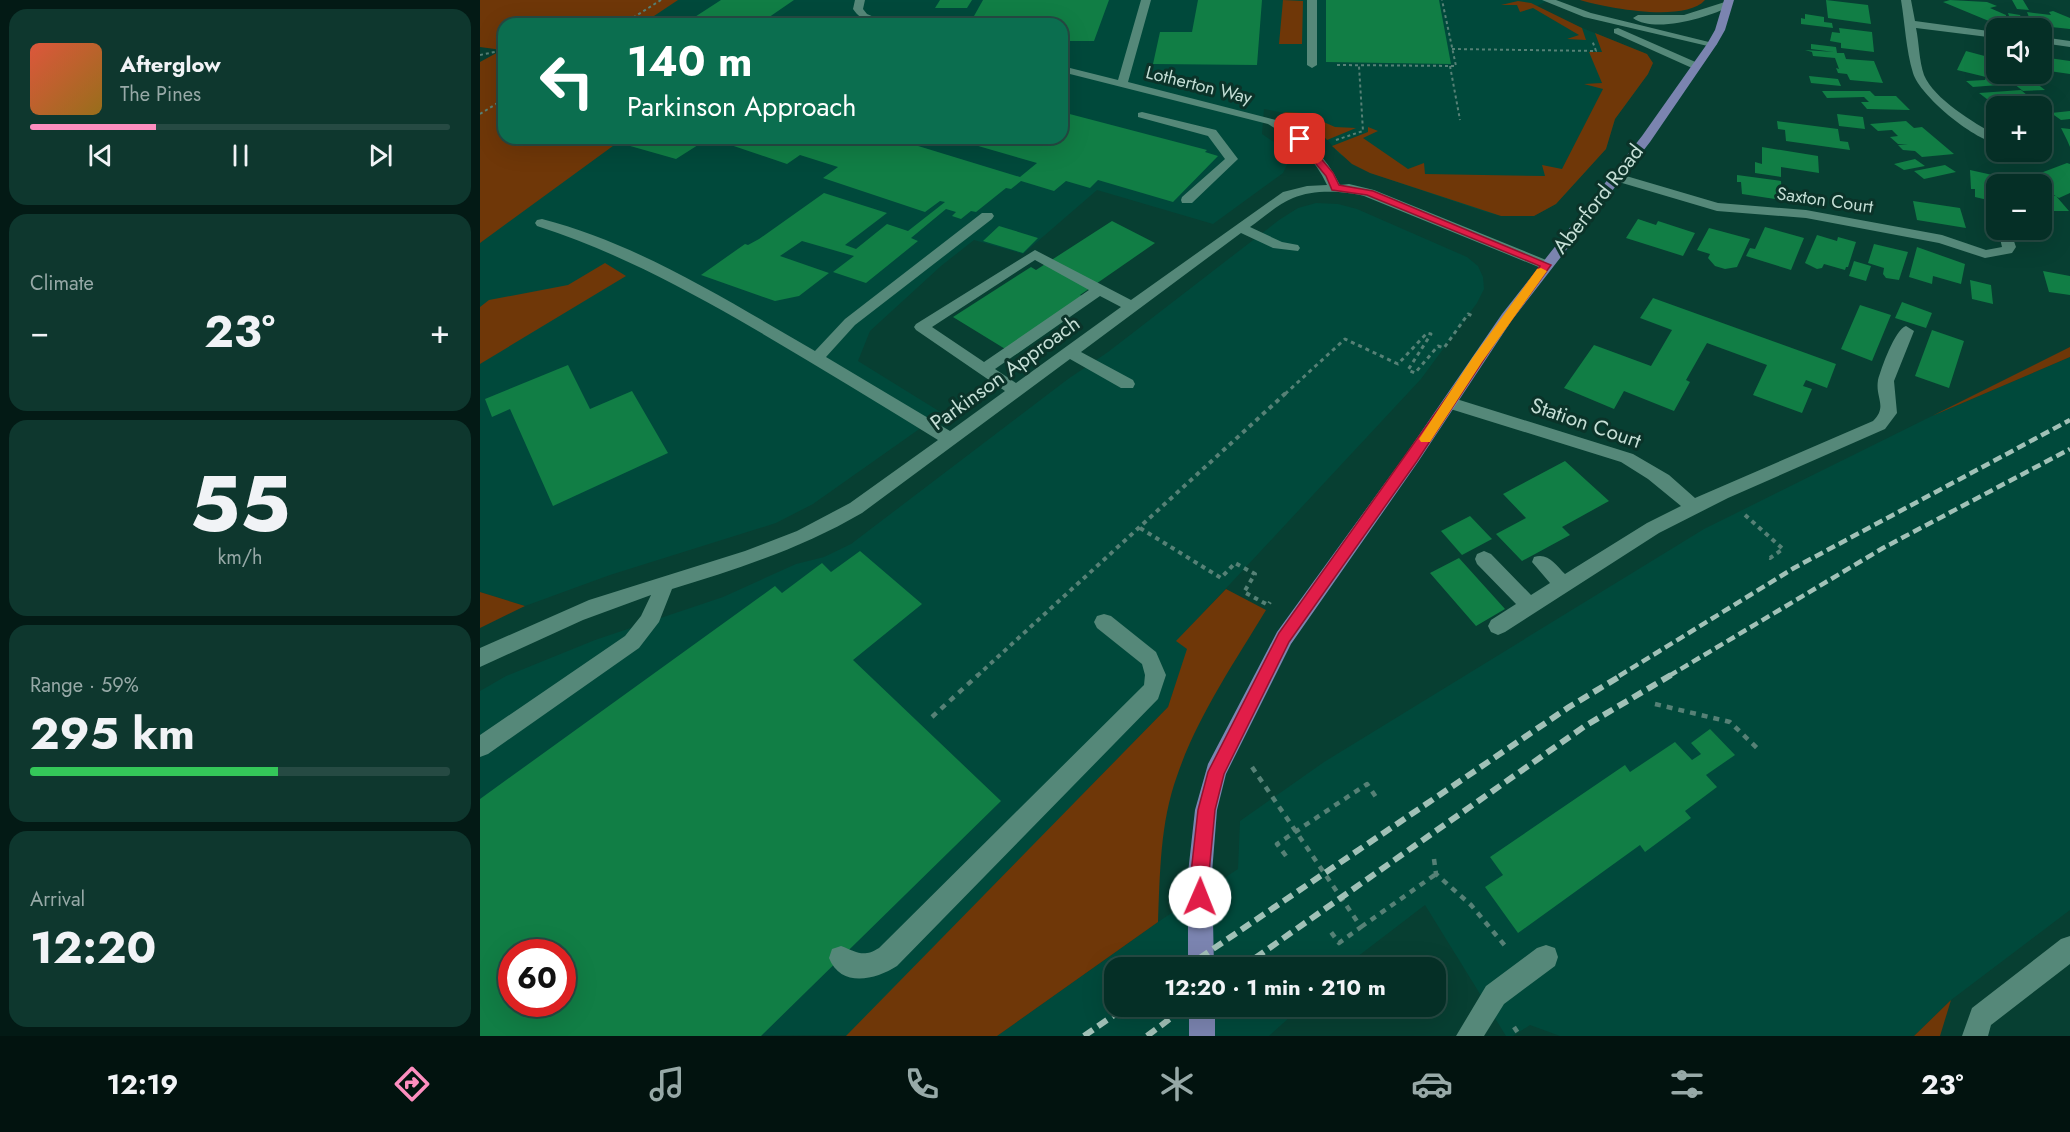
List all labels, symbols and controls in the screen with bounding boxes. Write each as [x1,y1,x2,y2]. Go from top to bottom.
map controls [1986,18,2052,240]
button: sound [1986,18,2052,84]
text: 140 m [627,31,753,92]
icon: left [528,42,606,120]
text: Afterglow [120,48,221,80]
street label: Lotherton Way [1143,59,1255,111]
text: The Pines [120,80,201,109]
text: Parkinson Approach [627,87,856,126]
button: + [1986,96,2052,162]
pin [1274,113,1325,164]
icon: arrive [1283,122,1316,155]
street label: Aberford Road [1546,138,1650,260]
icon: previous [84,139,117,172]
icon: pause [224,139,257,172]
icon: next [364,139,397,172]
button: − [1986,174,2052,240]
street label: Saxton Court [1775,180,1876,220]
text: Climate [30,269,94,298]
text: 23° [204,299,275,364]
text: − [30,308,49,355]
text: + [430,308,450,355]
street label: Parkinson Approach [924,308,1086,438]
street label: Station Court [1527,390,1645,456]
text: 55 [190,448,290,560]
text: km/h [217,543,263,572]
text: Range · 59% [30,671,139,700]
text: 295 km [30,701,195,766]
position arrow [1168,865,1232,929]
text: Arrival [30,885,85,914]
text: 12:20 [30,915,156,980]
speed limit sign: 60 [498,939,576,1017]
text: 12:20 · 1 min · 210 m [1164,971,1386,1003]
icon: directions [391,1063,433,1105]
icon: music [646,1063,688,1105]
icon: phone [901,1063,943,1105]
icon: climate [1156,1063,1198,1105]
icon: car [1411,1063,1453,1105]
icon: filters [1666,1063,1708,1105]
text: 12:19 [106,1065,178,1104]
text: 23° [1921,1065,1964,1104]

